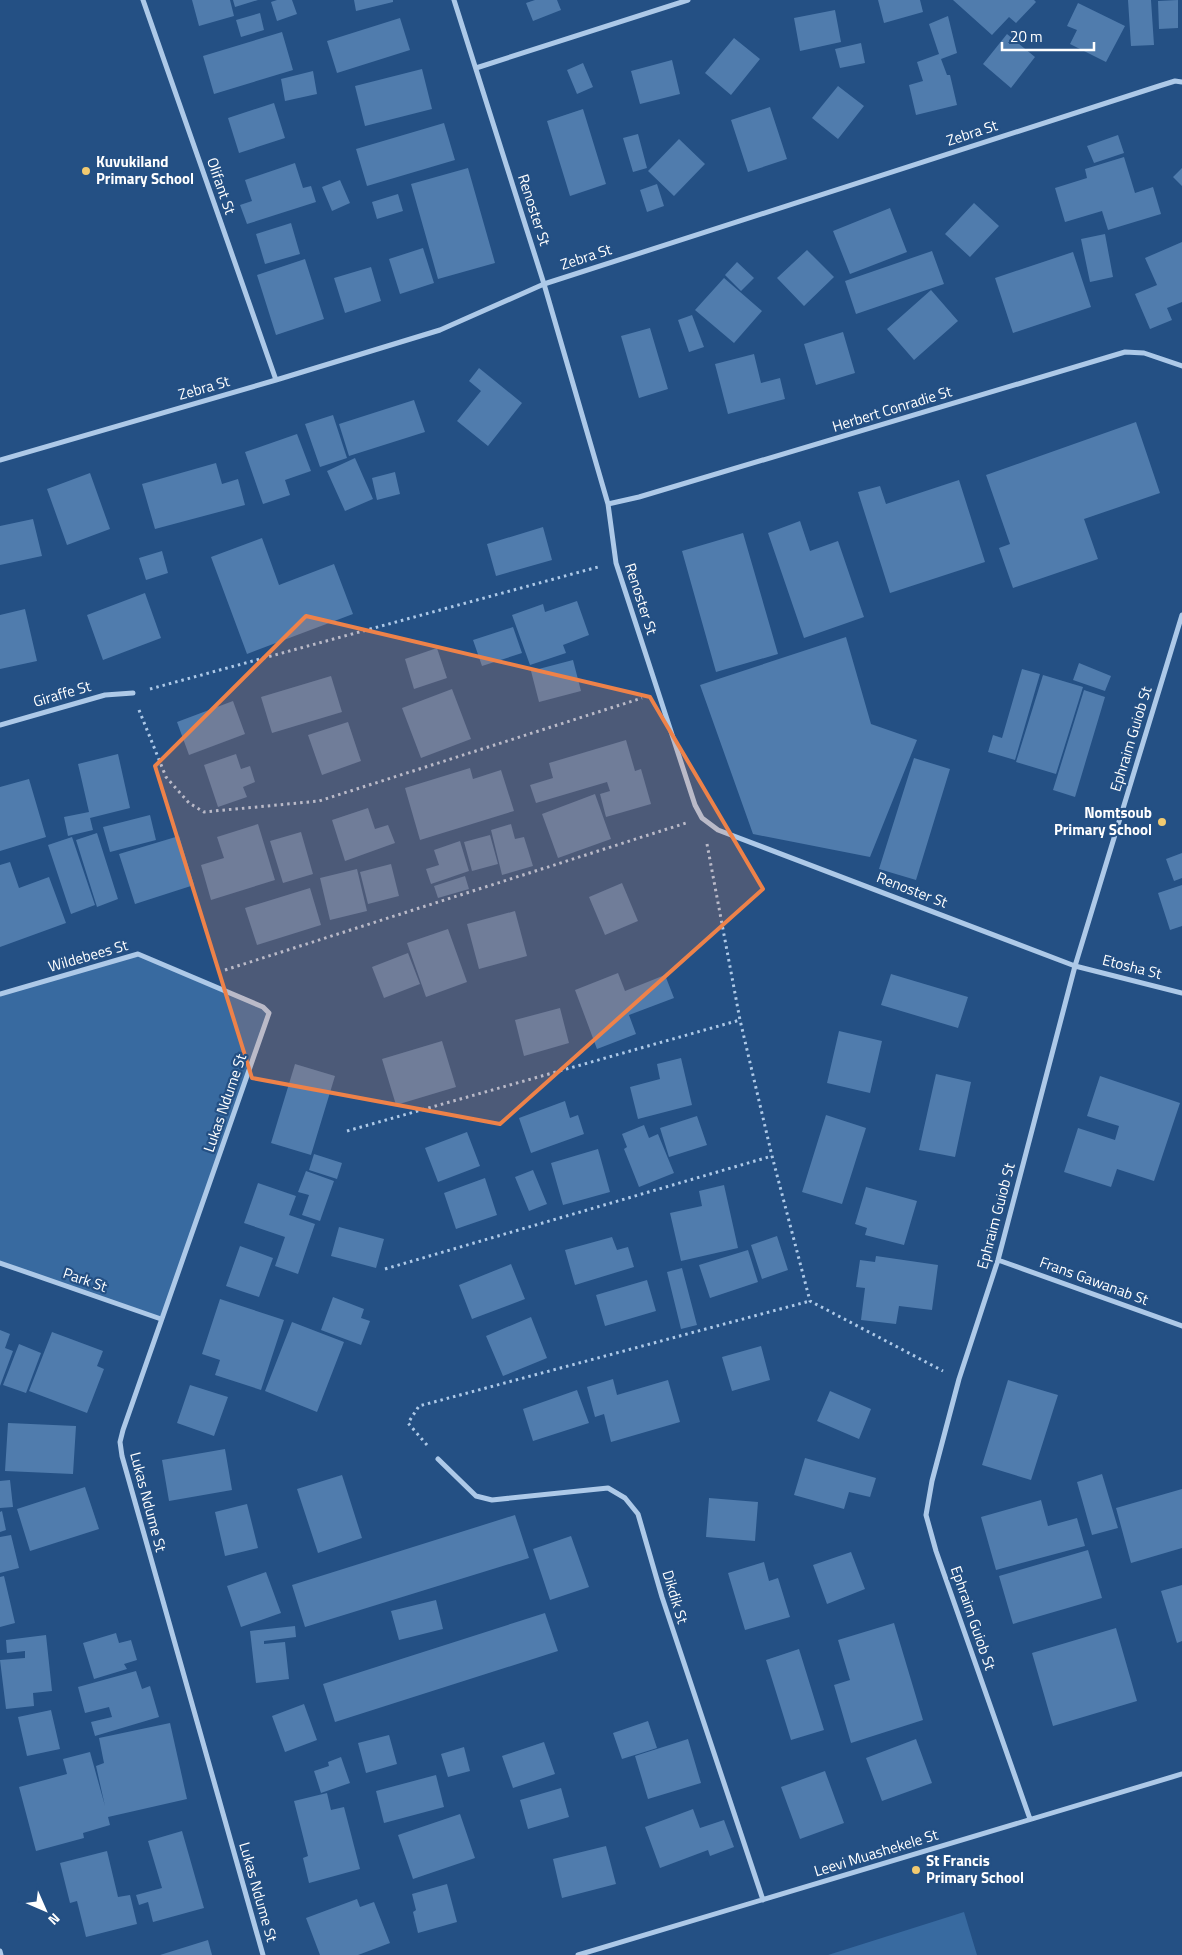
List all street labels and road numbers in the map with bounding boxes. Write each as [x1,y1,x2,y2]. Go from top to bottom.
street label: Zebra St [943,113,1001,152]
street label: Olifant St [201,154,242,218]
street label: Renoster St [512,171,557,249]
street label: Zebra St [557,237,615,276]
street label: Zebra St [175,369,233,406]
street label: Herbert Conradie St [829,379,955,438]
street label: Renoster St [619,560,664,638]
street label: Giraffe St [30,674,94,713]
street label: Ephraim Guiob St [1104,683,1158,794]
street label: Renoster St [873,865,952,914]
street label: Wildebees St [45,933,131,978]
street label: Etosha St [1100,948,1165,985]
street label: Lukas Ndume St [197,1050,252,1155]
street label: Ephraim Guiob St [970,1160,1021,1271]
street label: Frans Gawanab St [1037,1250,1152,1311]
street label: Park St [60,1261,111,1298]
street label: Lukas Ndume St [124,1449,173,1555]
street label: Ephraim Guiob St [945,1563,1002,1674]
street label: Dikdik St [656,1567,695,1627]
street label: Leevi Muashekele St [811,1822,941,1882]
street label: Lukas Ndume St [233,1839,284,1945]

